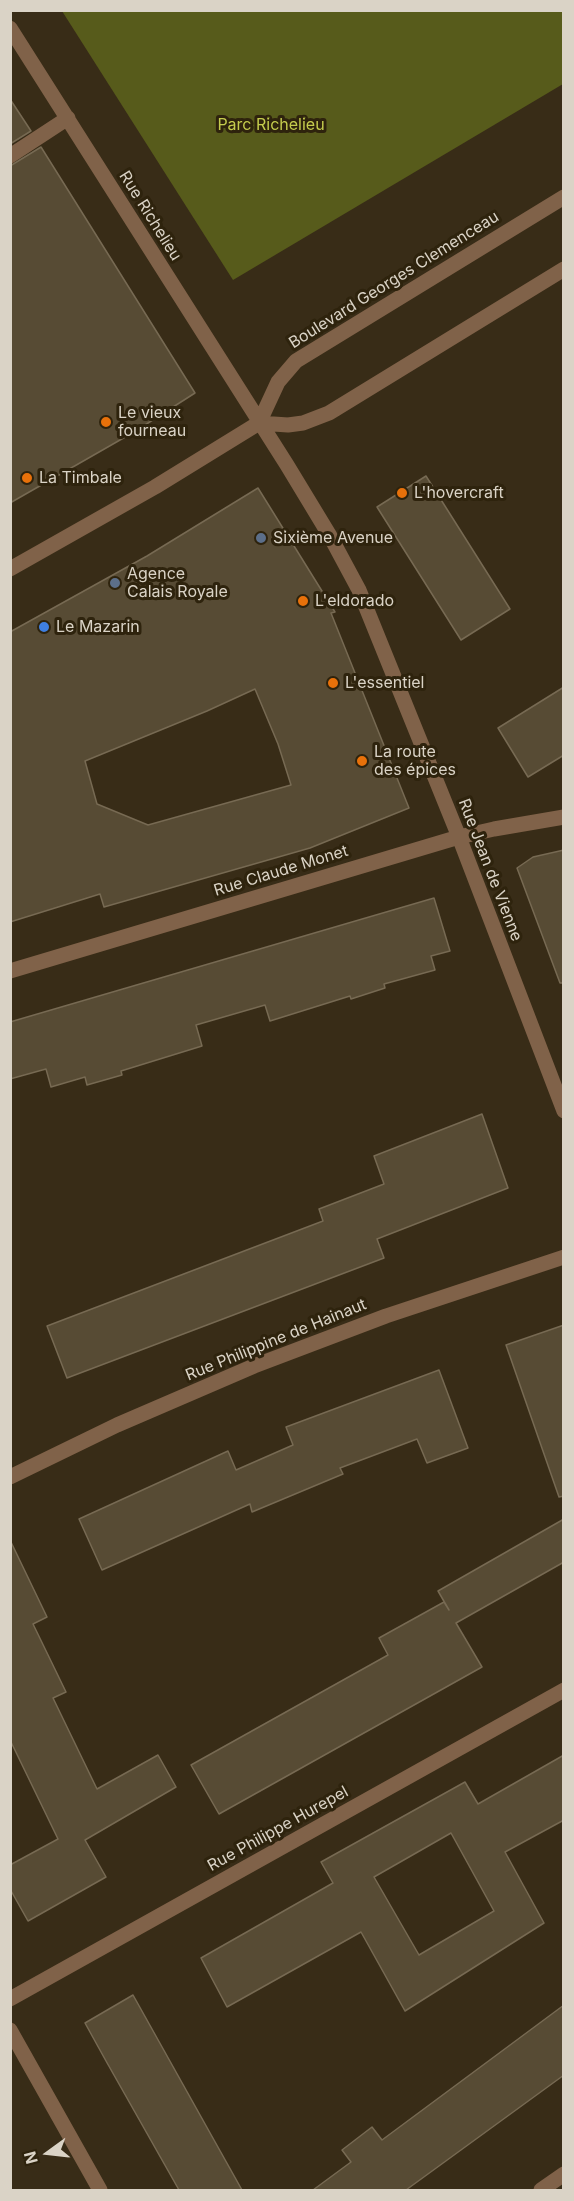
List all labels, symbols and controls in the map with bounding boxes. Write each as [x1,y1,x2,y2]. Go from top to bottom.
park label: Parc Richelieu [217,115,325,135]
street label: Rue Richelieu [115,168,185,264]
street label: Boulevard Georges Clemenceau [286,207,502,353]
place label: Le vieux fourneau [118,403,186,441]
marker: Le vieux fourneau [99,415,113,429]
place label: La Timbale [39,468,122,488]
marker: La Timbale [20,471,34,485]
place label: L'hovercraft [414,483,504,503]
marker: L'hovercraft [395,486,409,500]
place label: Sixième Avenue [273,528,393,548]
marker: Sixième Avenue [254,531,268,545]
place label: Agence Calais Royale [127,564,228,602]
marker: Agence Calais Royale [108,576,122,590]
place label: L'eldorado [315,591,394,611]
marker: L'eldorado [296,594,310,608]
place label: Le Mazarin [56,617,140,637]
marker: Le Mazarin [37,620,51,634]
place label: L'essentiel [345,673,424,693]
marker: L'essentiel [326,676,340,690]
place label: La route des épices [374,742,456,780]
marker: La route des épices [355,754,369,768]
street label: Rue Jean de Vienne [454,796,526,944]
street label: Rue Claude Monet [212,841,350,901]
street label: Rue Philippine de Hainaut [183,1295,369,1385]
street label: Rue Philippe Hurepel [204,1782,352,1876]
north arrow [18,2123,78,2183]
text: N [19,2149,42,2166]

